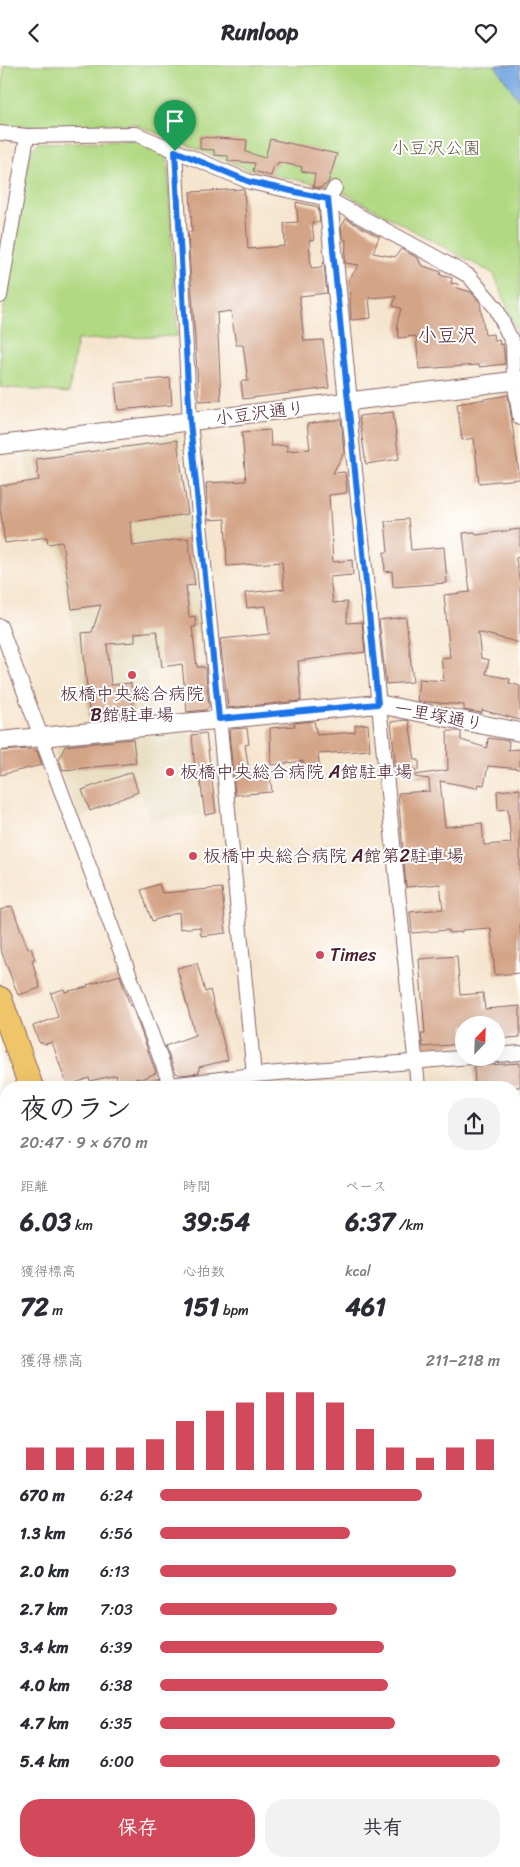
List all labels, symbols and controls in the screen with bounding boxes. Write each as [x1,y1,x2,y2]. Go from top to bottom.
text: Runloop [222,13,298,52]
icon: back [20,19,48,47]
icon: heart [472,19,500,47]
pin [154,100,196,151]
icon: arrive [161,107,189,135]
park label: 小豆沢公園 [391,132,481,164]
district label: 小豆沢 [417,318,477,353]
street label: 小豆沢通り [213,392,307,434]
marker: 板橋中央総合病院 B館駐車場 [126,669,138,681]
place label: 板橋中央総合病院 B館駐車場 [60,678,204,731]
street label: 一里塚通り [392,692,486,740]
place label: 板橋中央総合病院 A館駐車場 [180,756,413,788]
marker: 板橋中央総合病院 A館駐車場 [164,766,176,778]
place label: 板橋中央総合病院 A館第2駐車場 [203,840,464,872]
marker: 板橋中央総合病院 A館第2駐車場 [187,850,199,862]
place label: Times [330,939,377,971]
marker: Times [314,949,326,961]
north arrow [455,1016,505,1066]
map controls [455,1016,505,1066]
text: 夜のラン [20,1084,132,1133]
button: share [448,1098,500,1150]
text: 20:47 · 9 × 670 m [20,1128,148,1157]
text: 距離 [20,1174,48,1199]
text: 時間 [183,1174,211,1199]
text: ペース [345,1174,387,1199]
text: 6.03 [20,1199,71,1244]
text: 39:54 [183,1199,250,1244]
text: 6:37 [345,1199,395,1244]
text: km [71,1213,93,1238]
text: /km [395,1213,424,1238]
text: 獲得標高 [20,1259,76,1284]
text: 心拍数 [183,1259,225,1284]
text: kcal [345,1259,371,1284]
text: 72 [20,1284,49,1329]
text: 151 [183,1284,219,1329]
text: 461 [345,1284,386,1329]
text: m [49,1298,63,1323]
text: bpm [219,1298,249,1323]
text: 獲得標高 [20,1346,84,1375]
text: 211–218 m [426,1346,500,1375]
text: 670 m [20,1481,65,1510]
text: 6:24 [100,1481,133,1510]
text: 1.3 km [20,1519,65,1548]
text: 6:56 [100,1519,133,1548]
text: 2.0 km [20,1557,69,1586]
text: 6:13 [100,1557,130,1586]
text: 2.7 km [20,1595,68,1624]
text: 7:03 [100,1595,133,1624]
text: 3.4 km [20,1633,69,1662]
text: 6:39 [100,1633,133,1662]
text: 4.0 km [20,1671,70,1700]
text: 6:38 [100,1671,132,1700]
text: 4.7 km [20,1709,69,1738]
text: 6:35 [100,1709,132,1738]
text: 5.4 km [20,1747,70,1776]
text: 6:00 [100,1747,134,1776]
button: 保存 [20,1799,255,1857]
button: 共有 [265,1799,500,1857]

